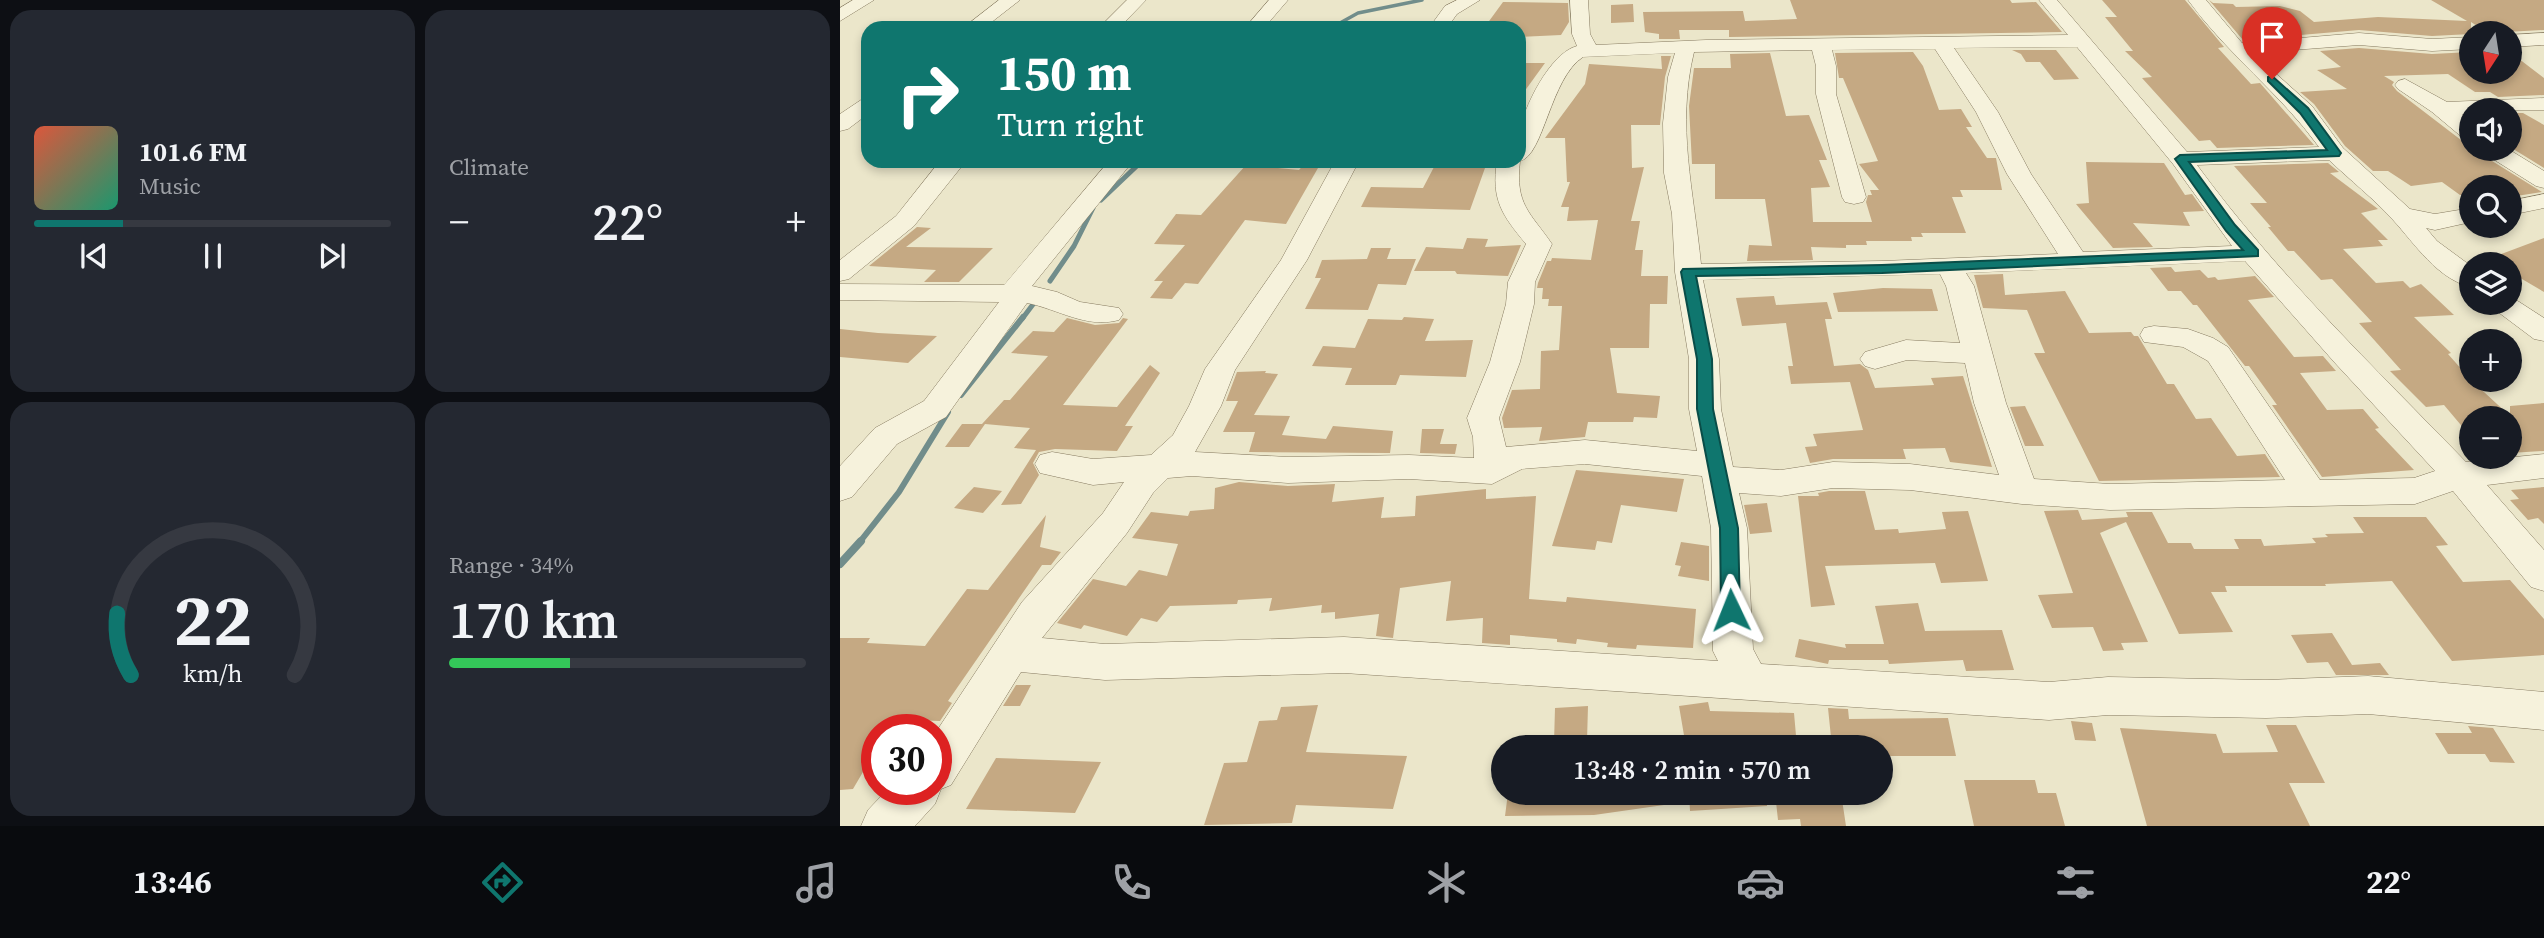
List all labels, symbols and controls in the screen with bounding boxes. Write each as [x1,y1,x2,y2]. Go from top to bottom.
pin [2242,7,2302,79]
icon: arrive [2253,18,2291,56]
north arrow [2459,21,2522,84]
map controls [2459,21,2522,469]
text: 150 m [997,39,1132,106]
icon: right [882,49,973,140]
button: sound [2459,98,2522,161]
text: Turn right [997,103,1143,147]
text: 101.6 FM [139,134,247,170]
text: Climate [449,151,529,183]
text: Music [139,170,201,202]
button: search [2459,175,2522,238]
text: 22° [592,186,663,257]
text: − [449,196,469,248]
text: + [786,196,806,248]
icon: previous [75,237,113,275]
icon: pause [194,237,232,275]
icon: next [313,237,351,275]
button: layers [2459,252,2522,315]
button: + [2459,329,2522,392]
button: − [2459,406,2522,469]
text: Range · 34% [449,549,574,581]
text: 22 [173,570,252,669]
position arrow [1694,573,1768,647]
text: 170 km [449,584,618,655]
text: km/h [183,656,242,690]
speed limit sign: 30 [861,714,952,805]
text: 13:48 · 2 min · 570 m [1573,752,1811,788]
icon: directions [478,858,527,907]
icon: music [792,858,841,907]
icon: phone [1107,858,1156,907]
icon: climate [1422,858,1471,907]
icon: car [1736,858,1785,907]
icon: filters [2051,858,2100,907]
text: 13:46 [133,860,212,904]
text: 22° [2366,860,2411,904]

